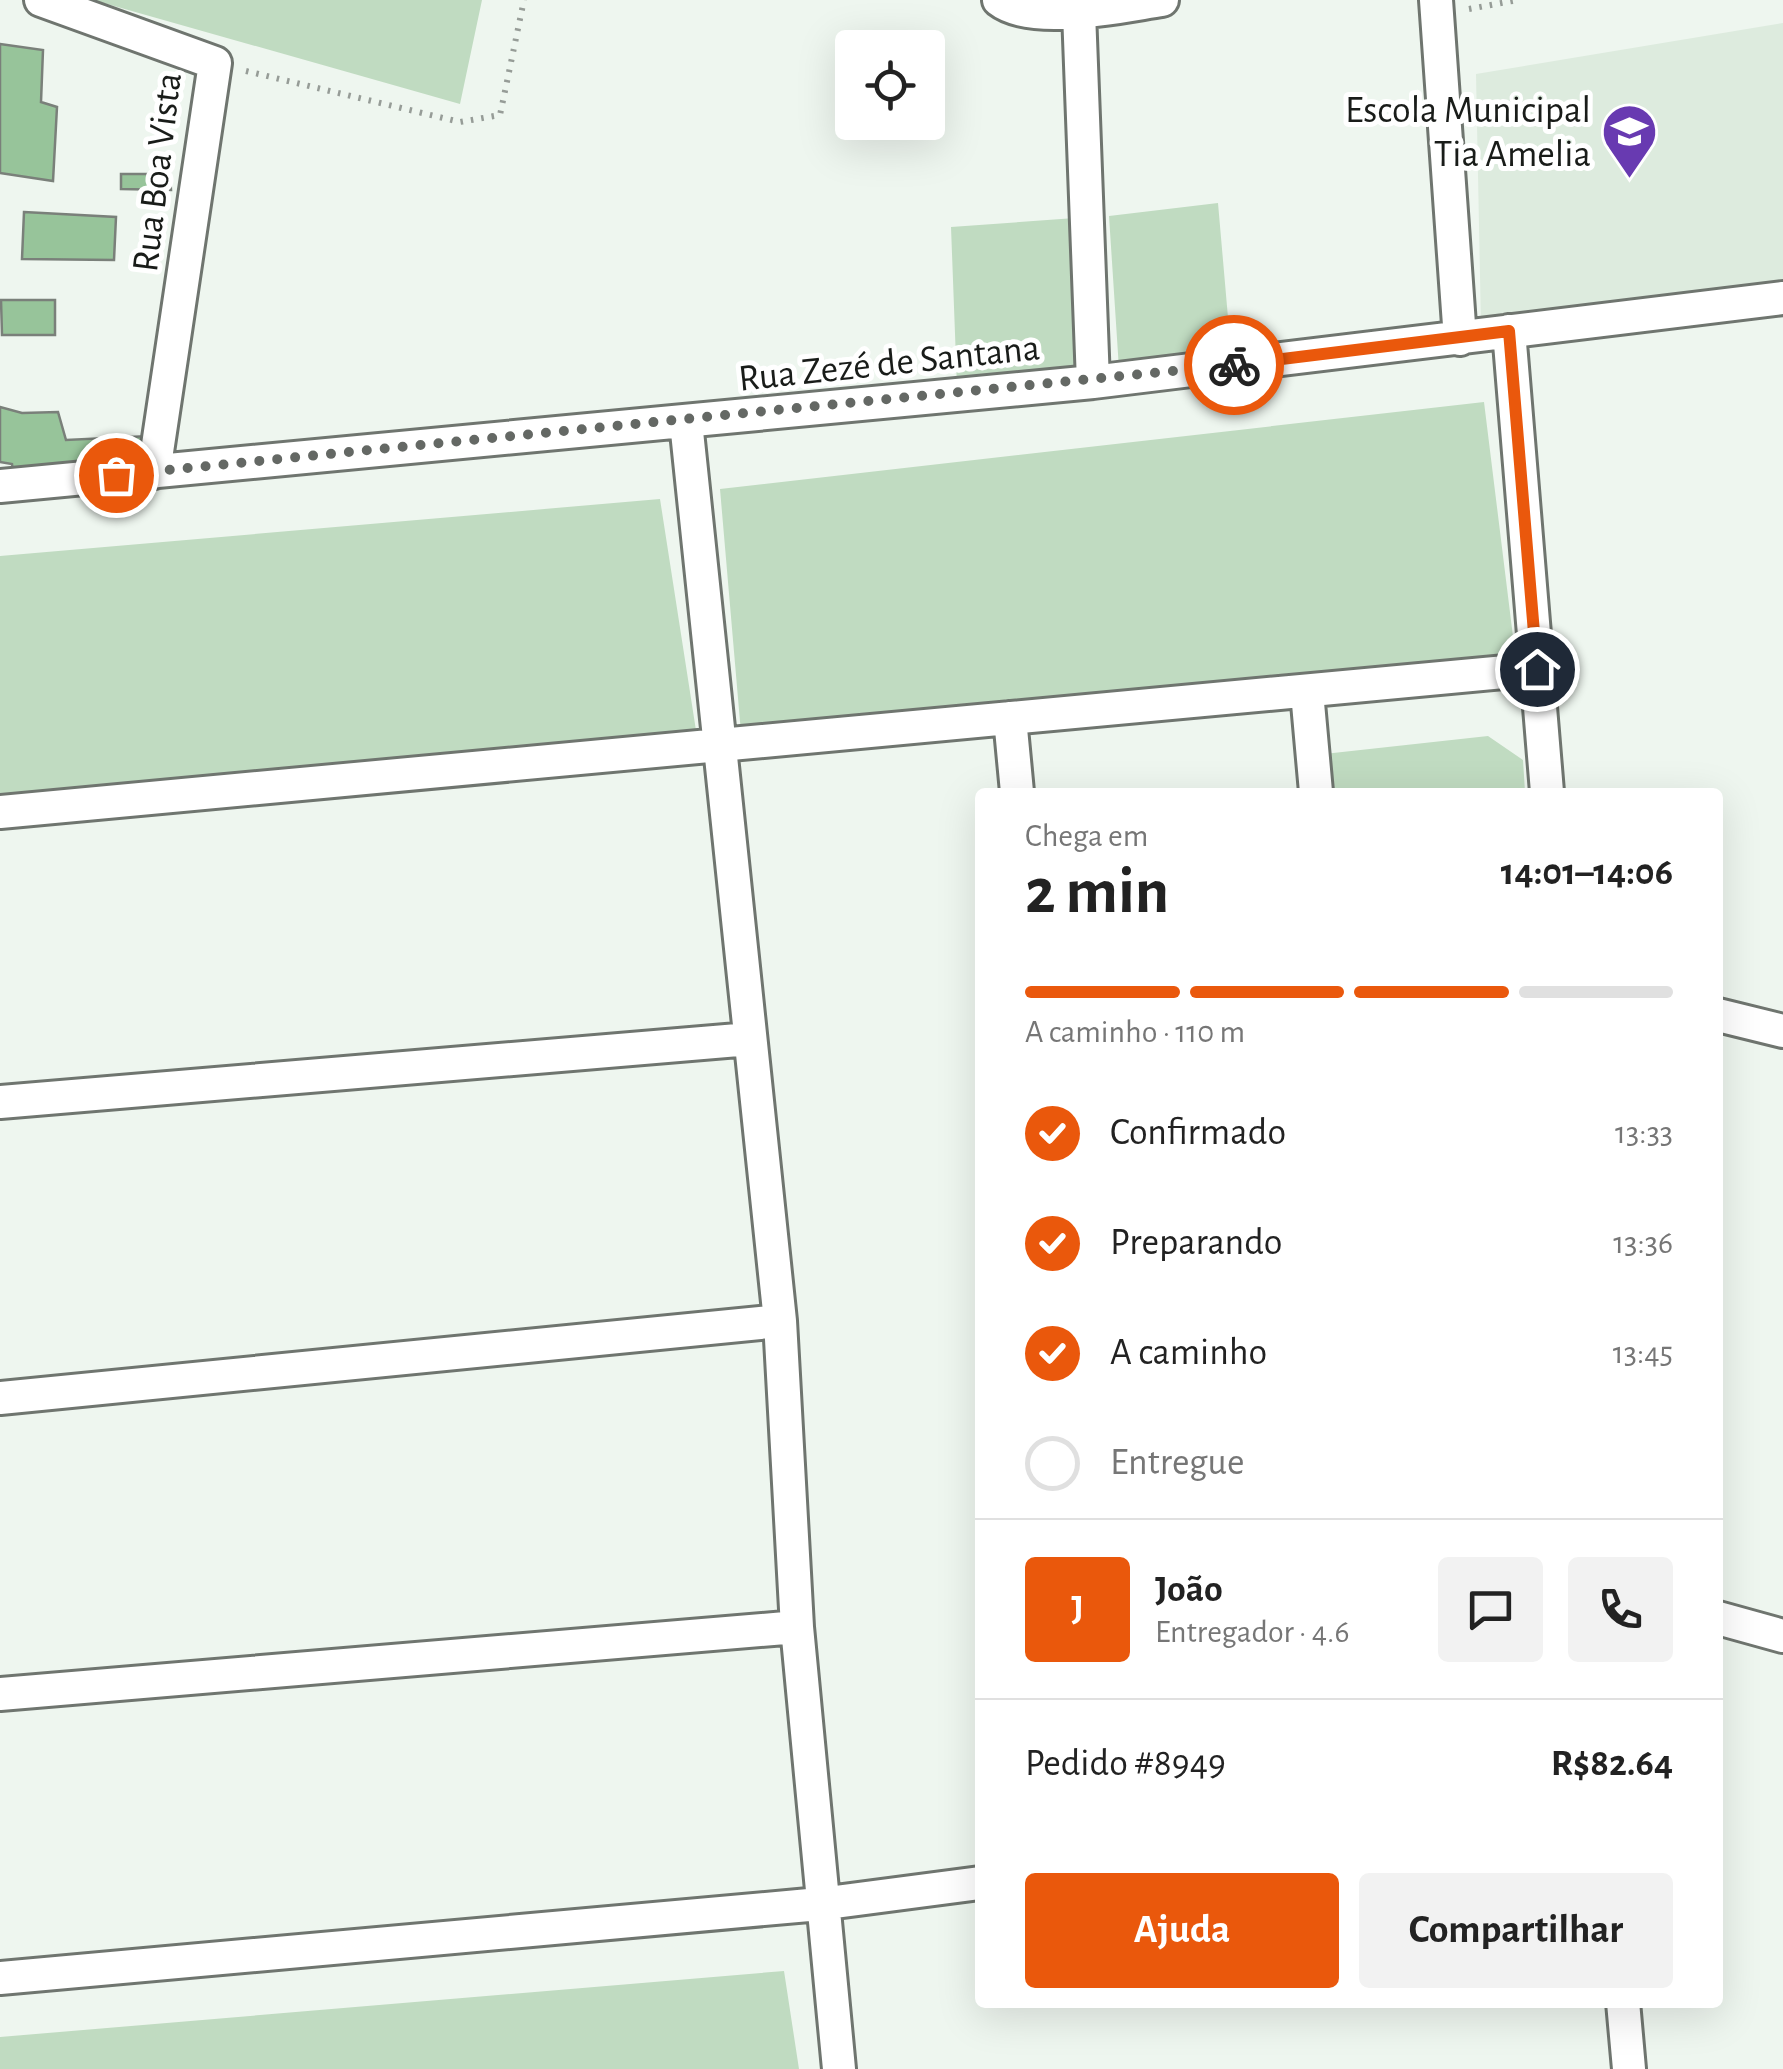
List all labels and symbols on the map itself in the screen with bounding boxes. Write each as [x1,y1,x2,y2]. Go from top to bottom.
street label: Rua Boa Vista [127,70,189,274]
place label: Escola Municipal Tia Amelia [1345,92,1591,174]
school or university icon: Escola Municipal Tia Amelia [1600,101,1660,180]
courier [1184,315,1284,415]
street label: Rua Zezé de Santana [737,329,1042,399]
pin [74,433,159,518]
pin [1495,627,1580,712]

